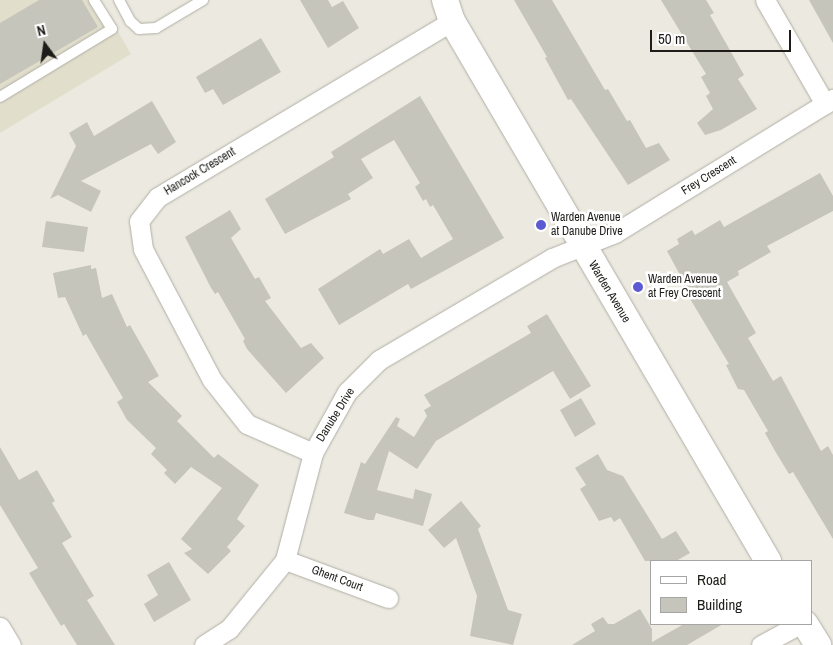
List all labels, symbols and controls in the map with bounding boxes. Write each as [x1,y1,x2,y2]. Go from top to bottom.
north arrow [20,20,70,70]
scale bar [653,20,794,52]
text: N [35,21,48,40]
text: 50 m [658,28,685,49]
street label: Hancock Crescent [162,145,238,199]
street label: Frey Crescent [679,154,739,198]
place label: Warden Avenue at Danube Drive [551,211,623,239]
marker: Warden Avenue at Danube Drive [535,219,547,231]
street label: Warden Avenue [585,258,633,326]
place label: Warden Avenue at Frey Crescent [648,273,721,301]
marker: Warden Avenue at Frey Crescent [632,281,644,293]
street label: Danube Drive [314,385,358,445]
legend [650,560,813,625]
street label: Ghent Court [309,563,365,595]
text: Road [697,569,726,590]
text: Building [697,594,742,615]

